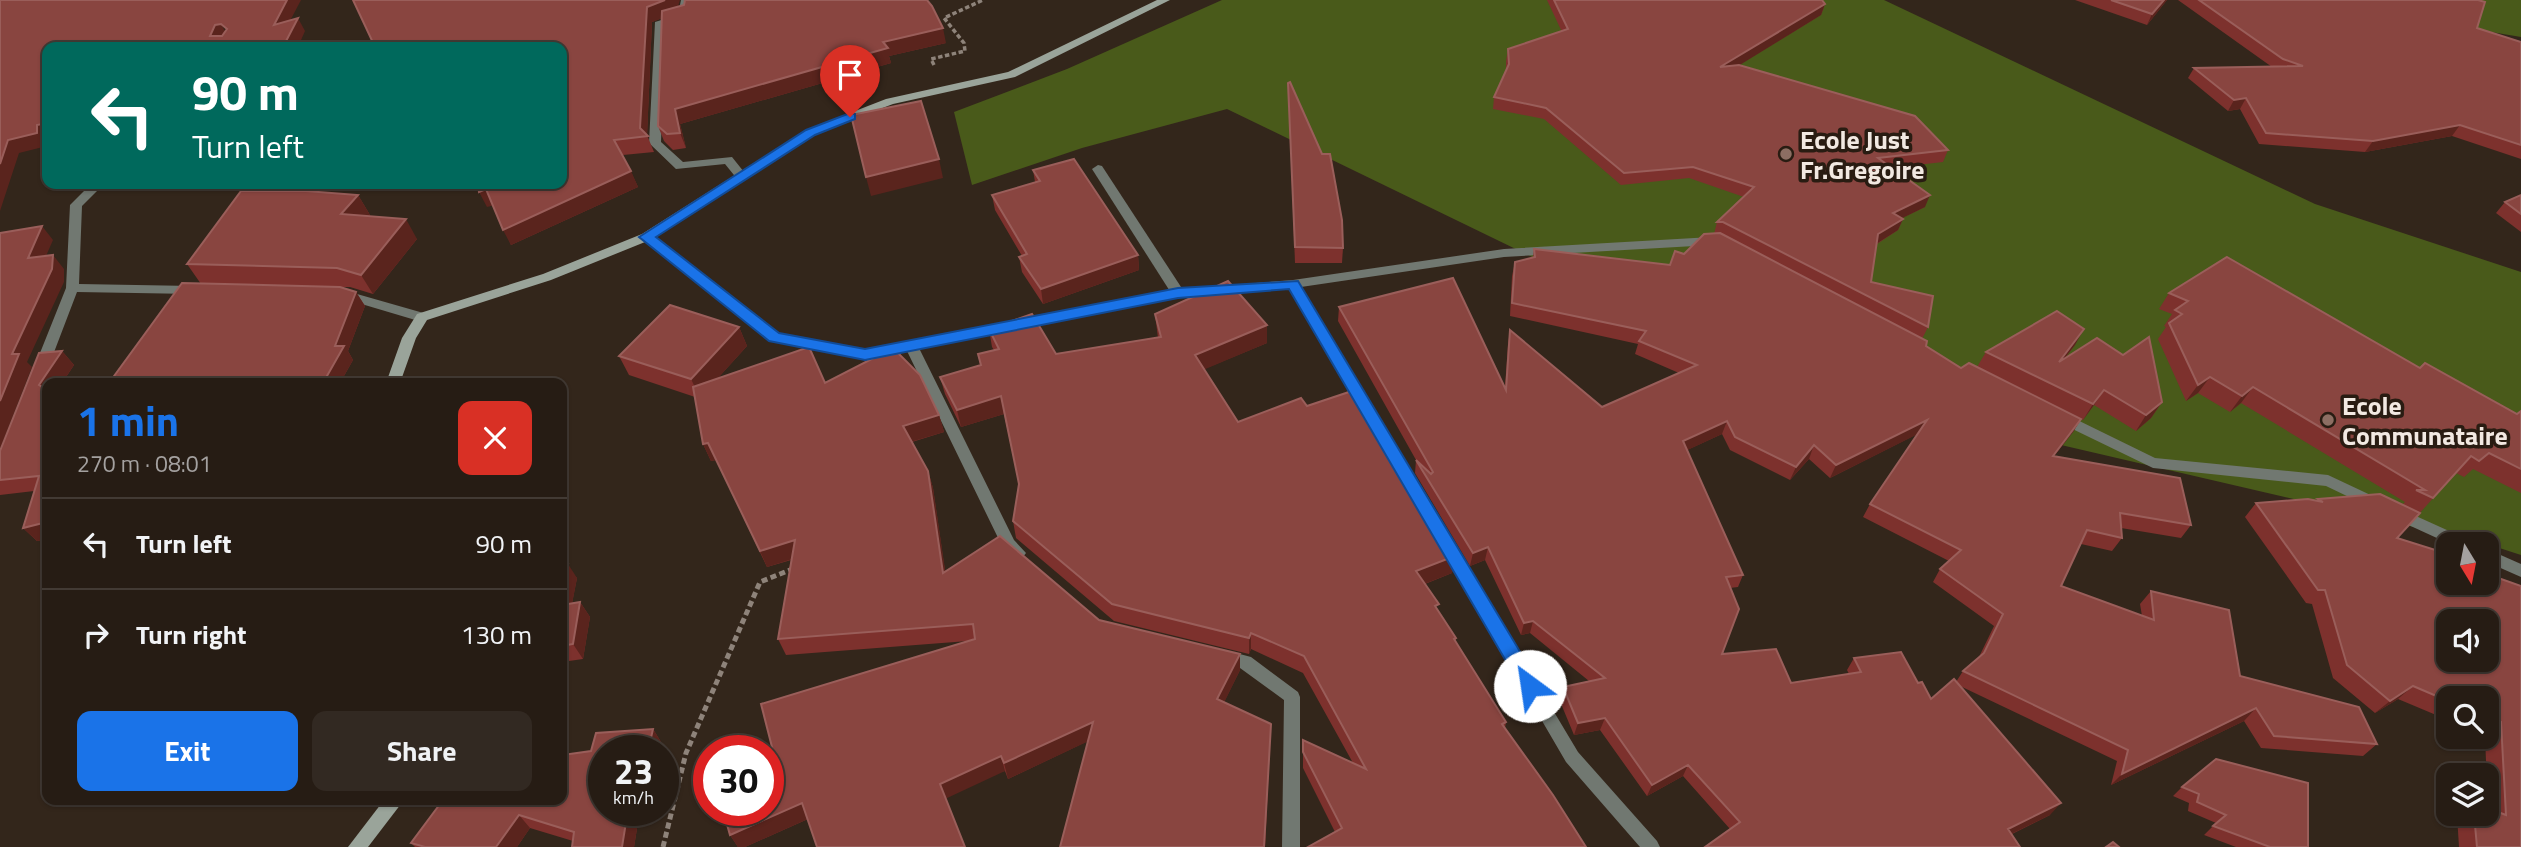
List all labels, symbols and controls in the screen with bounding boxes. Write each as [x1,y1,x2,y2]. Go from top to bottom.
pin [820,45,880,117]
text: 90 m [192,54,299,129]
icon: arrive [831,56,869,94]
icon: left [77,70,168,161]
place label: Ecole Just Fr.Gregoire [1800,120,1925,189]
text: Turn left [192,122,304,170]
marker: Ecole Just Fr.Gregoire [1778,146,1794,162]
place label: Ecole Communataire [2342,386,2508,455]
text: 1 min [77,388,179,452]
button: close [458,401,532,475]
marker: Ecole Communataire [2320,412,2336,428]
text: 270 m · 08:01 [77,446,212,481]
text: Turn left [136,524,231,563]
text: 90 m [475,524,532,563]
icon: left [77,525,115,563]
north arrow [2436,532,2499,595]
map controls [2436,532,2499,826]
button: sound [2436,609,2499,672]
text: Turn right [136,615,247,654]
text: 130 m [461,615,532,654]
icon: right [77,616,115,654]
position arrow [1493,649,1567,723]
button: search [2436,686,2499,749]
button: Exit [77,711,298,791]
button: Share [312,711,532,791]
speed limit sign: 30 [693,735,784,826]
text: 23 [614,744,653,798]
button: layers [2436,763,2499,826]
text: km/h [613,784,654,811]

